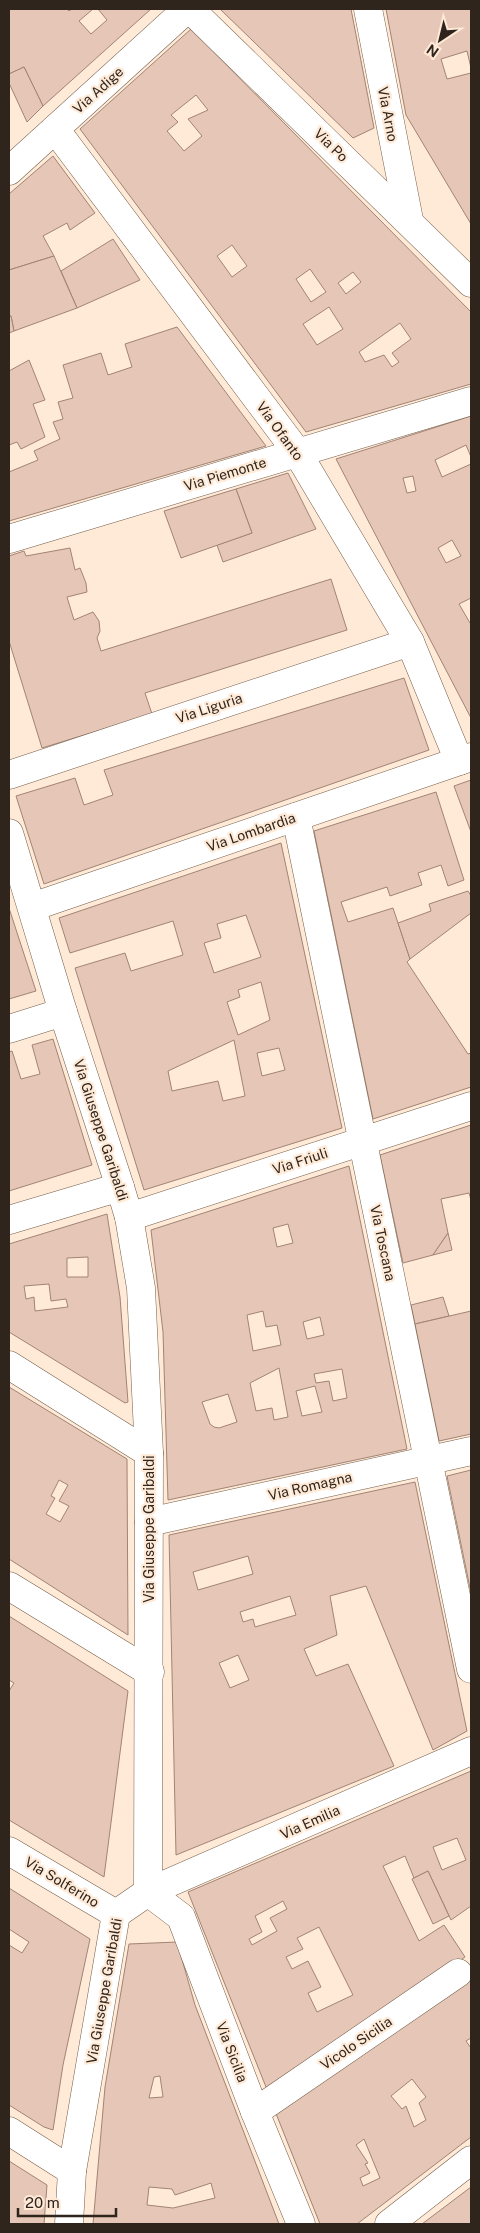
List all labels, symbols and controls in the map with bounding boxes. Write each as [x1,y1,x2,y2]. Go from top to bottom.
north arrow [415,15,465,65]
text: N [423,41,442,60]
street label: Via Adige [70,63,126,117]
street label: Via Arno [375,85,401,143]
street label: Via Po [311,125,351,165]
street label: Via Ofanto [253,399,307,464]
street label: Via Piemonte [182,454,268,494]
street label: Via Liguria [174,690,244,726]
street label: Via Lombardia [204,809,298,855]
street label: Via Giuseppe Garibaldi [71,1057,131,1203]
street label: Via Friuli [270,1145,330,1177]
street label: Via Toscana [367,1203,399,1283]
street label: Via Giuseppe Garibaldi [141,1455,157,1603]
street label: Via Romagna [267,1469,353,1503]
street label: Via Emilia [278,1802,342,1842]
street label: Via Solferino [22,1854,102,1910]
street label: Via Giuseppe Garibaldi [83,1917,125,2065]
street label: Vicolo Sicilia [317,2013,395,2073]
street label: Via Sicilia [213,2020,251,2084]
scale bar [18,2186,115,2218]
text: 20 m [25,2194,60,2211]

